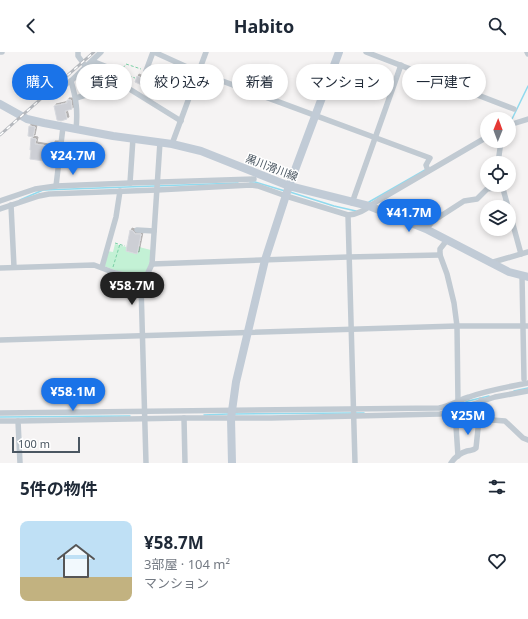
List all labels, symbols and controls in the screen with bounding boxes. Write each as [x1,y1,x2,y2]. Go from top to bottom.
text: Habito [234,14,294,38]
icon: back [20,15,42,37]
icon: search [486,15,508,37]
chip: 購入 [12,64,68,100]
chip: 賃貸 [76,64,132,100]
chip: 絞り込み [140,64,224,100]
chip: 新着 [232,64,288,100]
chip: マンション [296,64,394,100]
chip: 一戸建て [402,64,486,100]
north arrow [480,112,516,148]
map controls [480,112,516,236]
pin: ¥24.7M [40,142,106,176]
text: ¥24.7M [50,146,96,164]
street label: 黒川滑川線 [244,150,300,184]
button: locate [480,156,516,192]
pin: ¥41.7M [376,199,442,233]
button: layers [480,200,516,236]
text: ¥41.7M [386,203,432,221]
pin: ¥58.7M [99,272,165,306]
text: ¥58.7M [109,276,155,294]
pin: ¥58.1M [40,378,106,412]
text: ¥58.1M [50,382,96,400]
pin: ¥25M [444,402,492,436]
text: ¥25M [451,406,485,424]
scale bar [12,435,80,454]
text: 100 m [18,436,50,451]
icon: filters [486,476,508,498]
text: 5件の物件 [20,477,98,500]
text: ¥58.7M [144,531,204,554]
icon: home [52,537,100,585]
icon: heart [486,550,508,572]
text: 3部屋 · 104 m² [144,555,230,573]
text: マンション [144,574,209,592]

